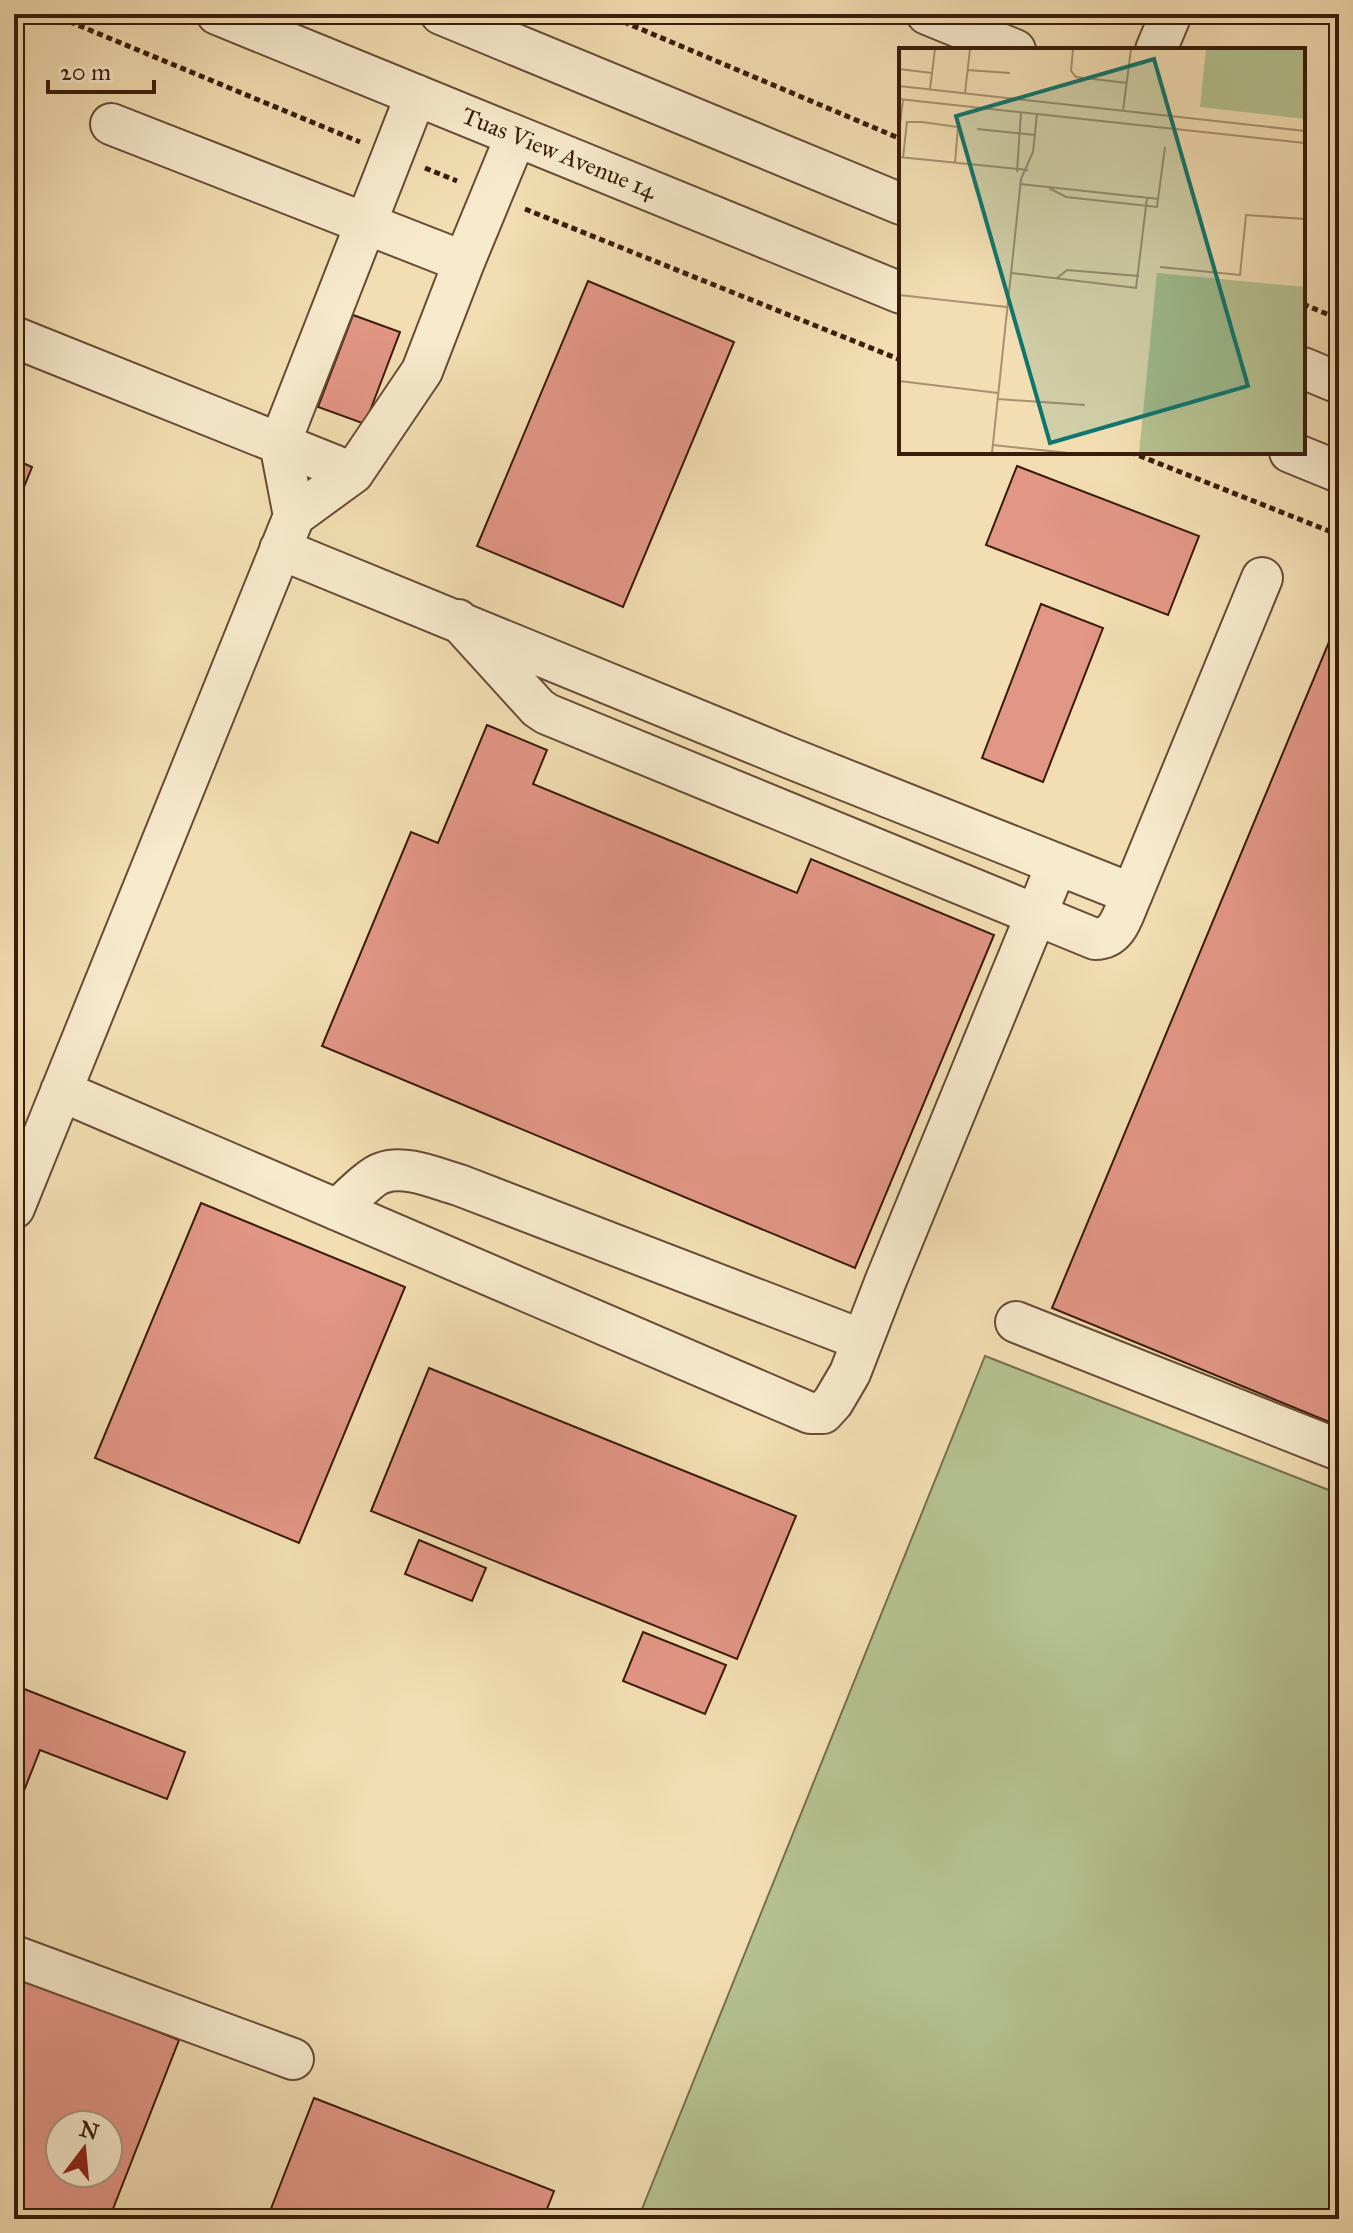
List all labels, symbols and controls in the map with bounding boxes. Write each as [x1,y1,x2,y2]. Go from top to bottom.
scale bar [48,44,154,94]
inset map [899,48,1305,454]
text: 20 m [60,57,111,87]
street label: Tuas View Avenue 14 [457,100,661,206]
north arrow [44,2109,124,2189]
text: N [77,2115,102,2146]

